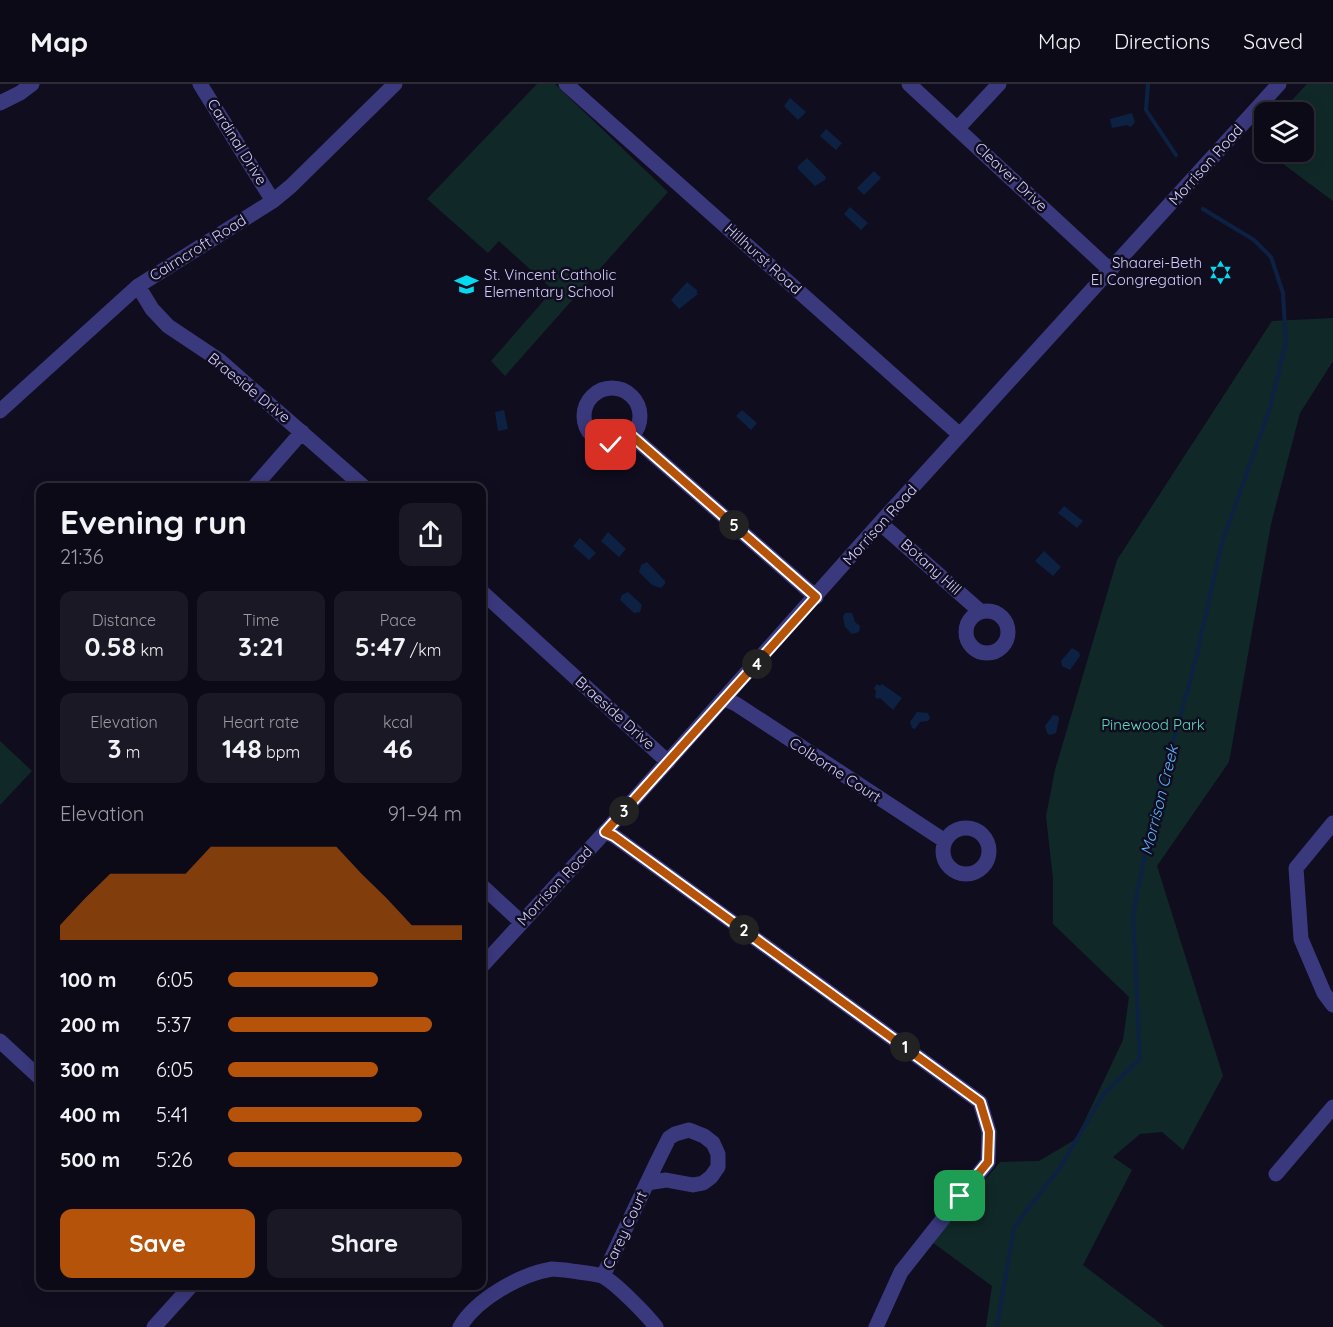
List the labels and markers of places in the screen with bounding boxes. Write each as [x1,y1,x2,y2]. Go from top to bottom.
place label: Shaarei-Beth El Congregation [1091,253,1202,289]
synagogue icon: Shaarei-Beth El Congregation [1207,259,1233,285]
place label: St. Vincent Catholic Elementary School [484,265,616,301]
school or university icon: St. Vincent Catholic Elementary School [453,271,479,297]
pin [585,419,636,470]
pin: 5 [719,510,749,540]
pin: 4 [742,649,772,679]
pin: 3 [609,796,639,826]
pin: 2 [729,915,759,945]
pin: 1 [890,1032,920,1062]
pin [934,1170,985,1221]

